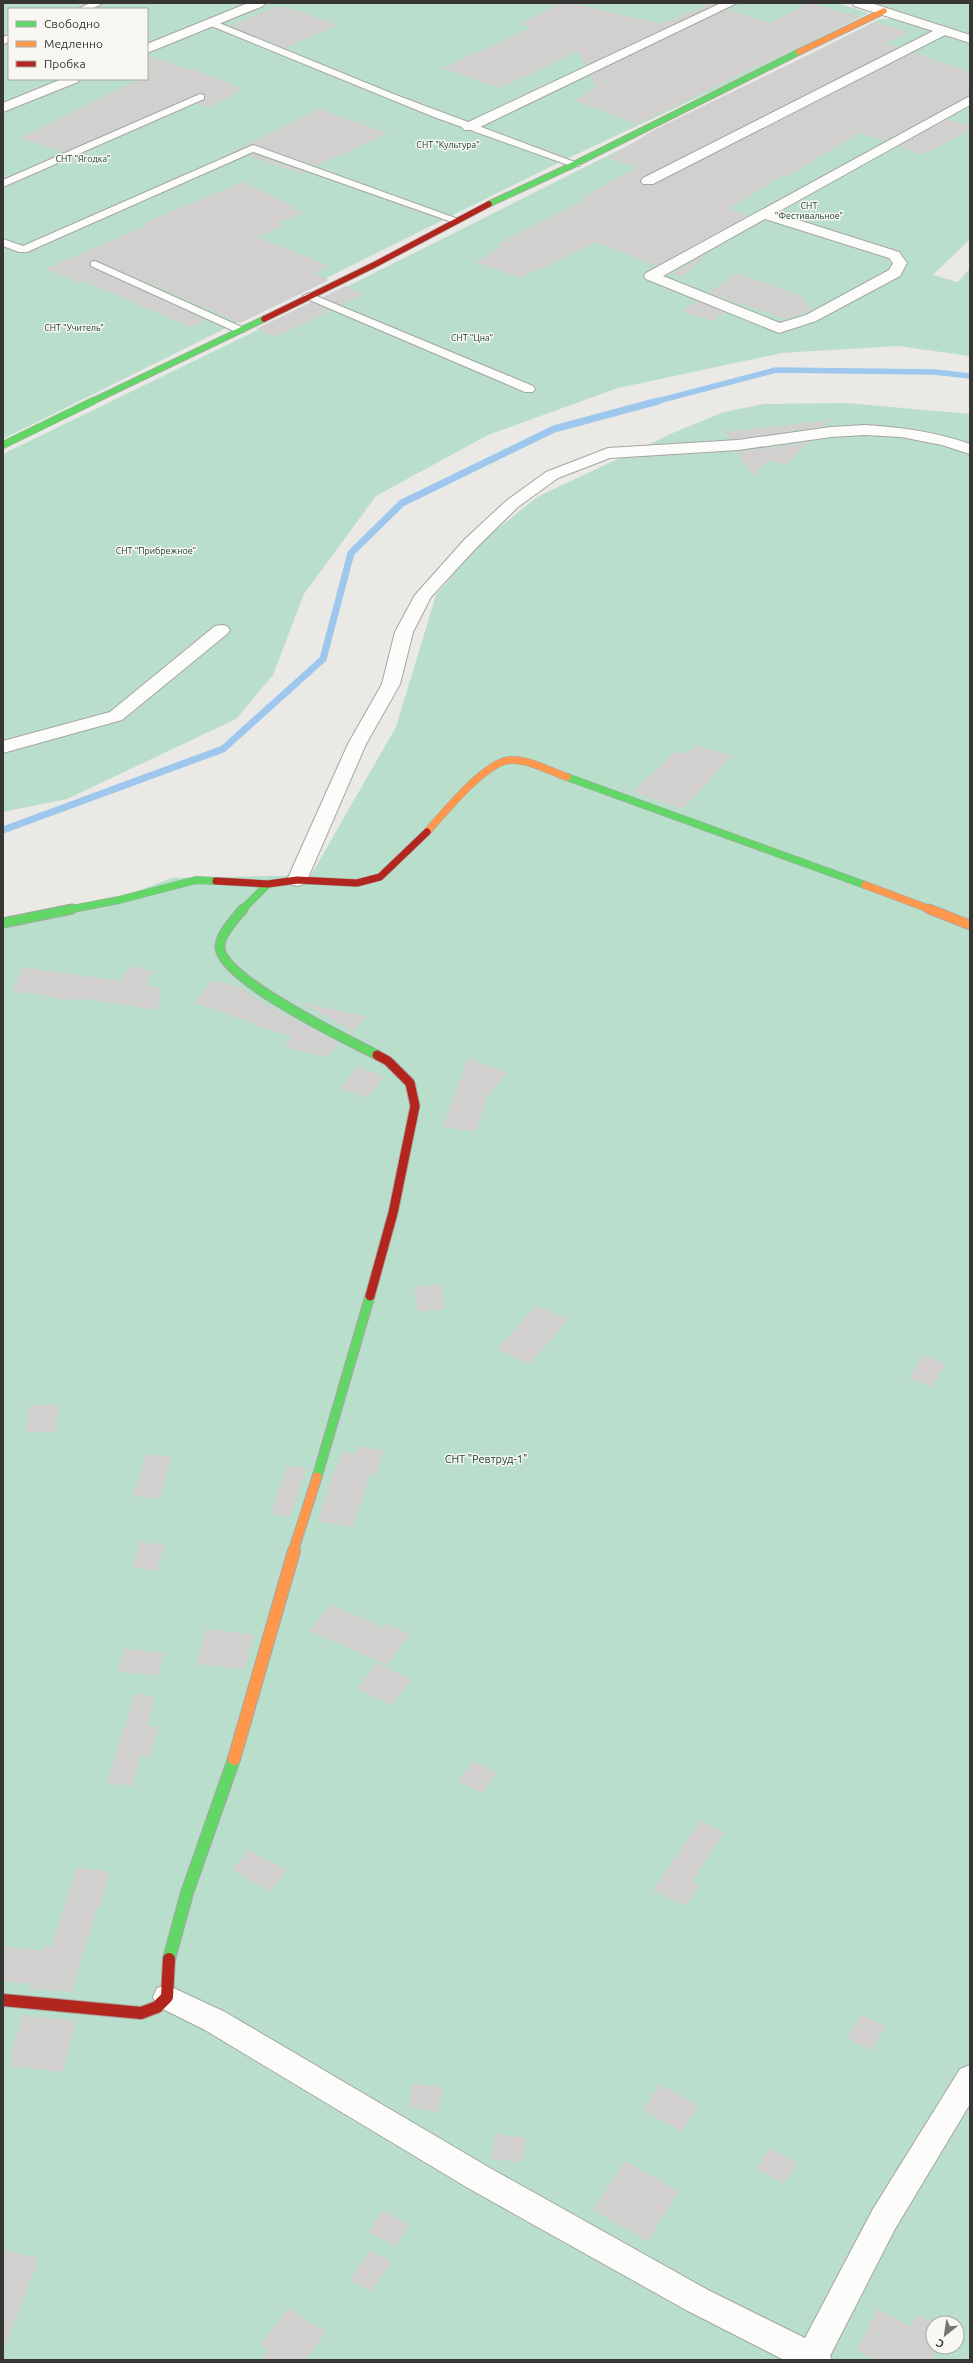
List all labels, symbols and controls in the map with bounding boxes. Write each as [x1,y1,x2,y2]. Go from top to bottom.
legend [8,8,148,80]
text: Свободно [44,17,100,30]
text: Медленно [44,37,103,50]
text: Пробка [44,57,86,70]
park label: СНТ "Культура" [416,140,480,150]
park label: СНТ "Ягодка" [56,154,110,164]
park label: СНТ "Фестивальное" [775,201,843,221]
park label: СНТ "Учитель" [44,323,104,333]
park label: СНТ "Цна" [451,333,493,343]
park label: СНТ "Прибрежное" [116,546,196,556]
park label: СНТ "Ревтруд-1" [445,1453,527,1465]
north arrow [925,2315,965,2355]
text: С [934,2337,946,2351]

